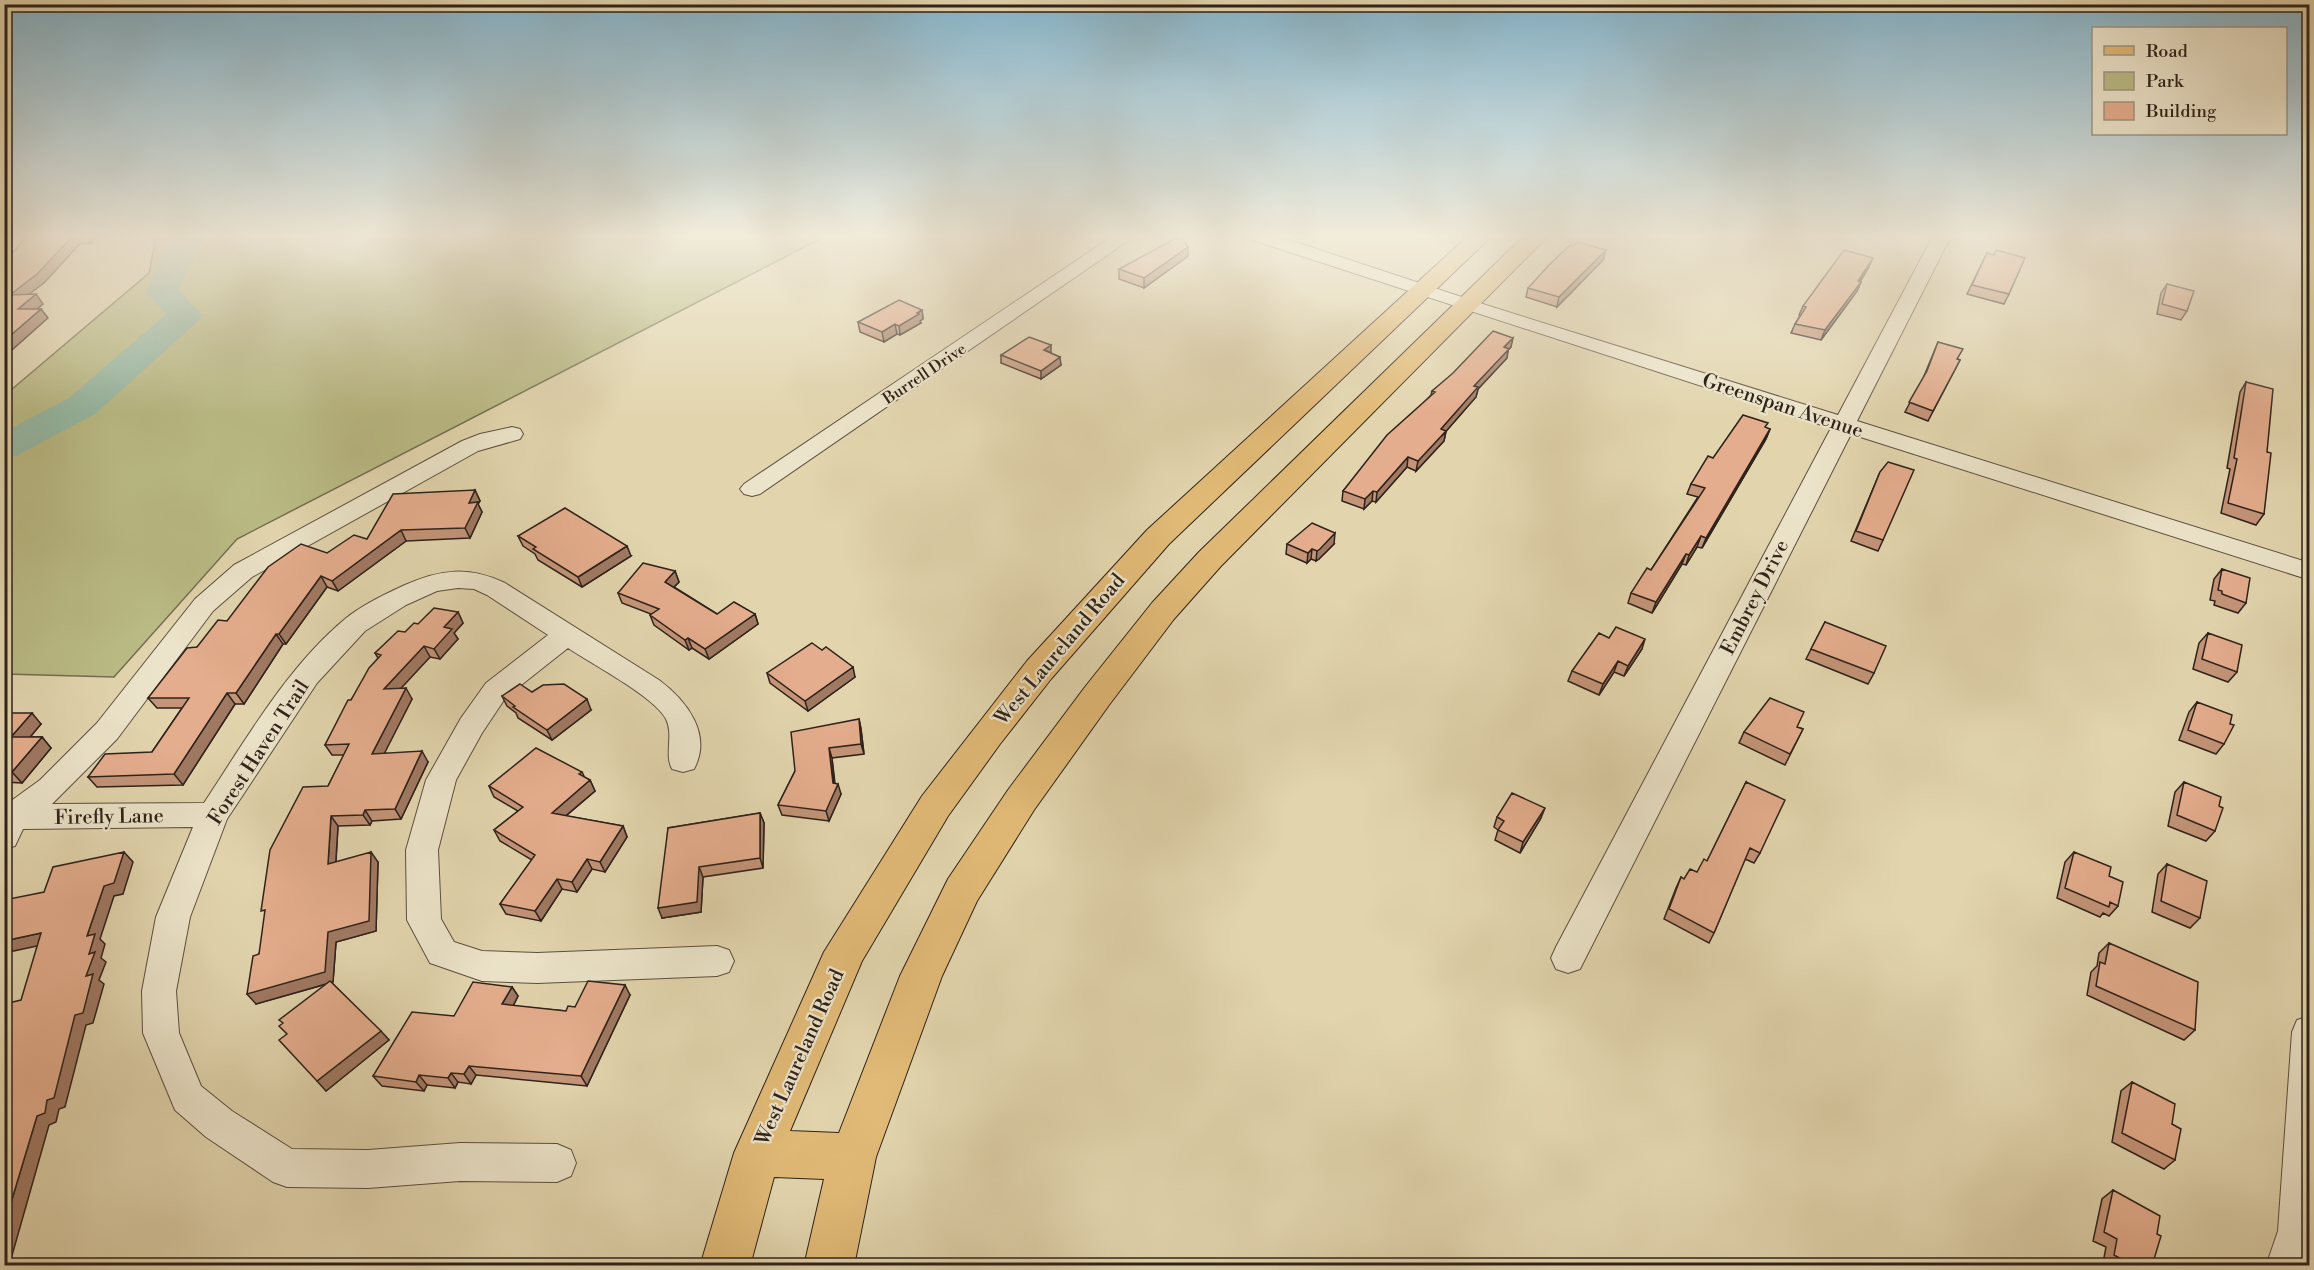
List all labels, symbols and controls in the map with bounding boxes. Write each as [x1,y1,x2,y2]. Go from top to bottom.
legend [2092,27,2287,135]
text: Road [2146,40,2189,63]
text: Park [2146,70,2185,93]
text: Building [2145,100,2217,123]
street label: Burrell Drive [878,339,970,410]
street label: Greenspan Avenue [1699,369,1866,444]
street label: Embrey Drive [1716,536,1795,659]
street label: West Laureland Road [989,569,1131,732]
street label: Forest Haven Trail [203,676,315,830]
street label: Firefly Lane [54,804,164,831]
street label: West Laureland Road [750,965,851,1151]

